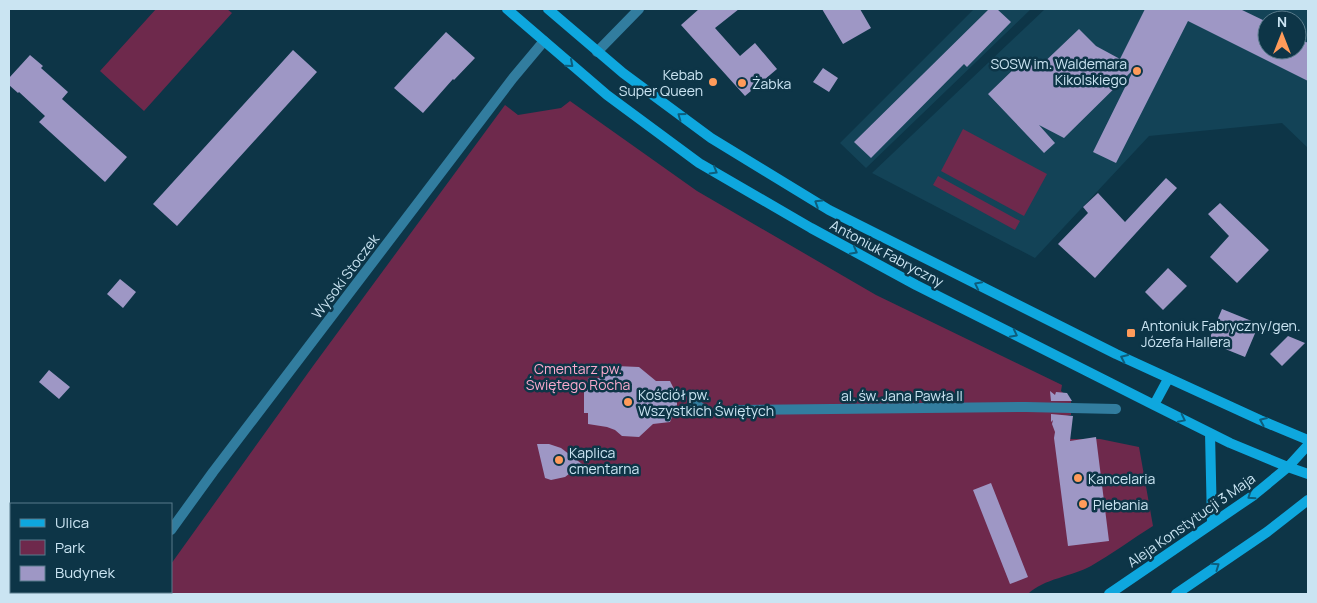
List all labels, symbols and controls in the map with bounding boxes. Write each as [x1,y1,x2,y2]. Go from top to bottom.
north arrow [1257,10,1307,60]
text: N [1277,12,1287,31]
place label: SOSW im. Waldemara Kikolskiego [991,54,1127,89]
one-way arrow [565,58,574,67]
place label: Kebab Super Queen [619,65,703,100]
marker: SOSW im. Waldemara Kikolskiego [1131,65,1143,77]
place label: Żabka [752,74,791,93]
marker: Kebab Super Queen [707,76,719,88]
marker: Żabka [736,77,748,89]
one-way arrow [677,113,687,122]
one-way arrow [709,165,718,175]
one-way arrow [814,200,823,210]
street label: Antoniuk Fabryczny [827,215,948,291]
street label: Wysoki Stoczek [307,229,384,322]
one-way arrow [848,245,857,255]
one-way arrow [974,281,983,292]
place label: Antoniuk Fabryczny/gen. Józefa Hallera [1141,316,1300,351]
marker: Antoniuk Fabryczny/gen. Józefa Hallera [1125,327,1137,339]
one-way arrow [1009,328,1018,338]
one-way arrow [1120,354,1129,364]
park label: Cmentarz pw. Świętego Rocha [526,359,630,394]
place label: Kościół pw. Wszystkich Świętych [638,385,774,420]
street label: al. św. Jana Pawła II [841,386,963,405]
marker: Kościół pw. Wszystkich Świętych [622,396,634,408]
one-way arrow [1176,413,1185,423]
one-way arrow [1259,417,1268,428]
place label: Kaplica cmentarna [569,443,639,478]
marker: Kaplica cmentarna [553,454,565,466]
place label: Kancelaria [1088,469,1155,488]
street label: Aleja Konstytucji 3 Maja [1123,469,1259,571]
marker: Kancelaria [1072,472,1084,484]
one-way arrow [1247,490,1257,499]
place label: Plebania [1093,495,1148,514]
marker: Plebania [1077,498,1089,510]
legend [10,503,172,593]
text: Ulica [55,512,89,533]
text: Park [55,537,85,558]
text: Budynek [55,562,116,583]
one-way arrow [1210,563,1220,572]

